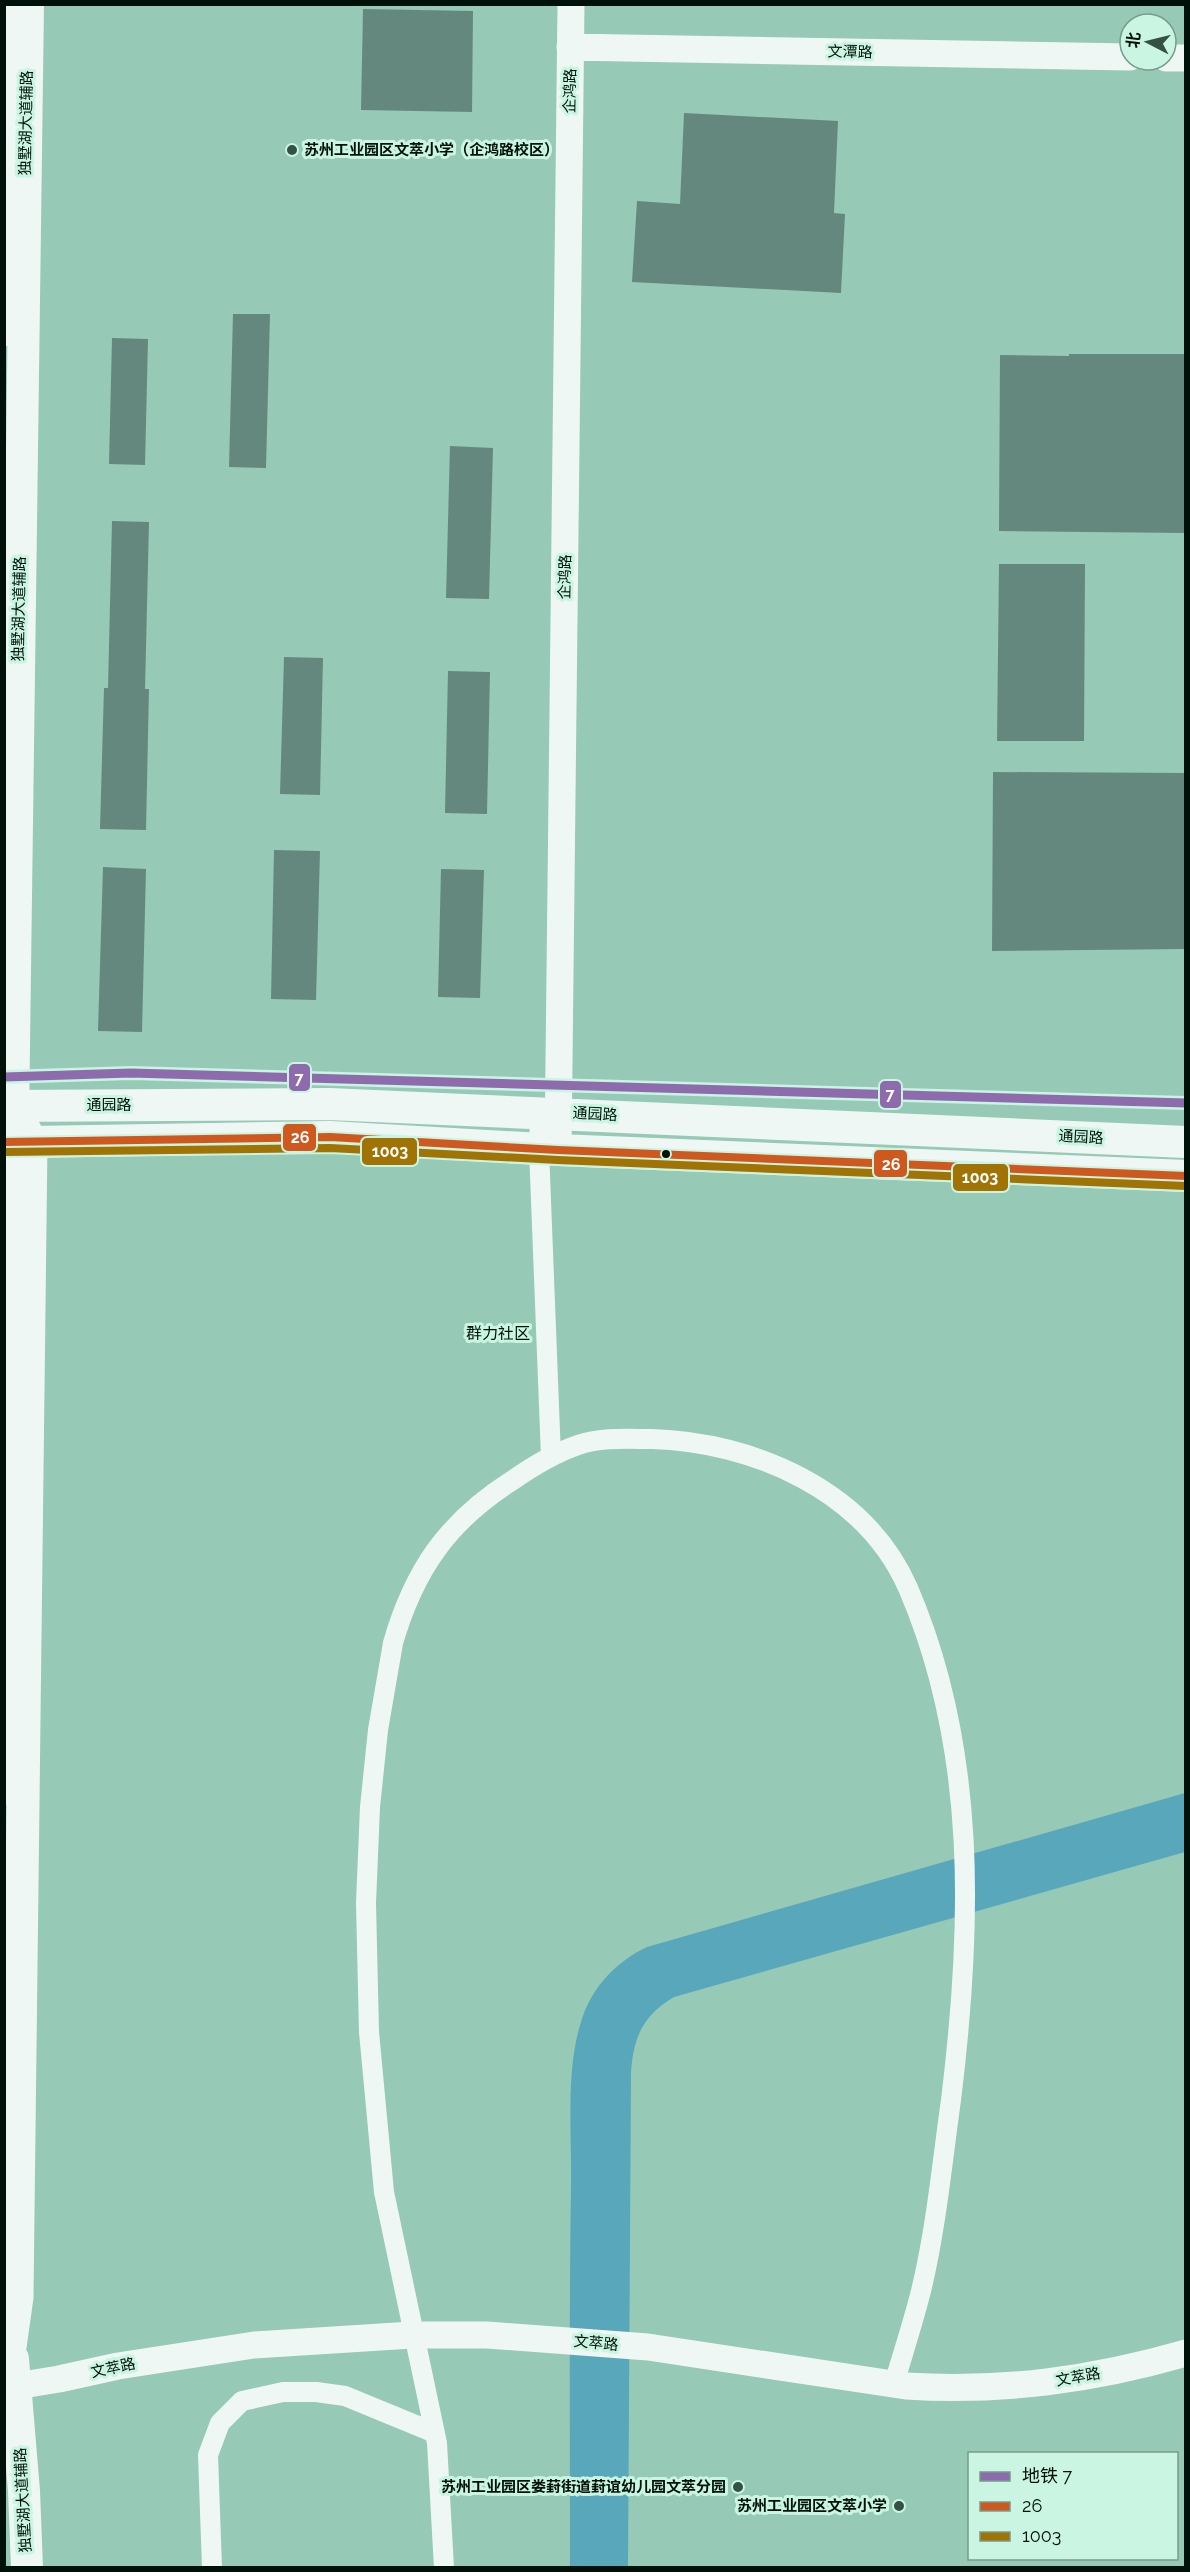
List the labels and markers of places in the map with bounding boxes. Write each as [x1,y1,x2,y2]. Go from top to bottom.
place label: 苏州工业园区文萃小学（企鸿路校区） [304,141,559,159]
marker: 苏州工业园区文萃小学（企鸿路校区） [285,143,299,157]
unlabelled marker [660,1148,672,1160]
place label: 苏州工业园区娄葑街道葑谊幼儿园文萃分园 [441,2478,726,2496]
marker: 苏州工业园区娄葑街道葑谊幼儿园文萃分园 [731,2480,745,2494]
place label: 苏州工业园区文萃小学 [737,2497,887,2515]
marker: 苏州工业园区文萃小学 [892,2499,906,2513]

